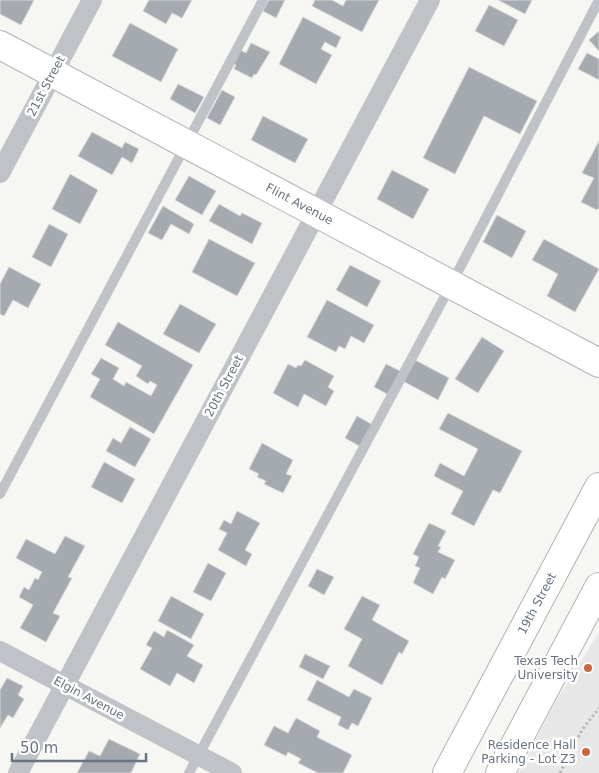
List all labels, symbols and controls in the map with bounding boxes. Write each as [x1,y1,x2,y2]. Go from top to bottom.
street label: 21st Street [24,53,68,119]
street label: Flint Avenue [263,180,336,228]
street label: 20th Street [202,352,246,419]
street label: 19th Street [515,570,559,637]
place label: Texas Tech University [513,654,578,682]
marker: Texas Tech University [582,662,594,674]
street label: Elgin Avenue [51,674,127,722]
scale bar [12,730,146,762]
place label: Residence Hall Parking - Lot Z3 [481,738,576,766]
text: 50 m [20,739,58,757]
marker: Residence Hall Parking - Lot Z3 [580,746,592,758]

